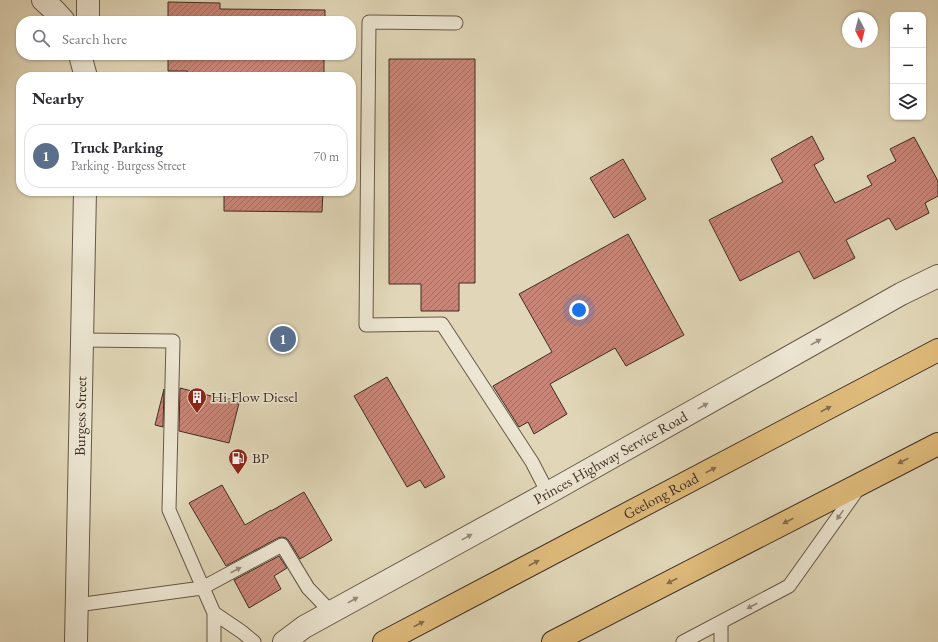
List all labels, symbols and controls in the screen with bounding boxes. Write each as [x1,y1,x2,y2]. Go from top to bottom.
north arrow [842,12,878,48]
map controls [890,12,926,120]
button: + [890,12,926,48]
search box [16,16,356,60]
icon: search [30,27,52,49]
text: Search here [62,29,127,48]
button: − [890,48,926,84]
button: layers [890,84,926,120]
text: Nearby [32,87,84,109]
text: Truck Parking [71,138,163,157]
text: 1 [43,148,49,165]
text: 70 m [314,148,339,165]
text: Parking · Burgess Street [71,157,186,174]
your location [569,300,589,320]
pin: 1 [270,324,296,354]
one-way arrow [810,338,822,345]
street label: Burgess Street [70,376,90,456]
building icon: Hi-Flow Diesel [186,386,208,414]
place label: Hi-Flow Diesel [211,387,298,406]
one-way arrow [697,402,709,409]
street label: Princes Highway Service Road [530,406,691,508]
one-way arrow [820,406,832,413]
fuel station icon: BP [227,447,249,475]
place label: BP [252,448,269,467]
one-way arrow [898,458,909,465]
one-way arrow [705,467,717,473]
street label: Geelong Road [620,468,702,523]
one-way arrow [836,509,844,520]
one-way arrow [782,518,794,524]
one-way arrow [461,534,473,541]
one-way arrow [528,560,540,566]
one-way arrow [231,566,242,573]
one-way arrow [666,577,678,584]
one-way arrow [347,597,359,603]
one-way arrow [746,603,758,609]
one-way arrow [413,621,425,627]

